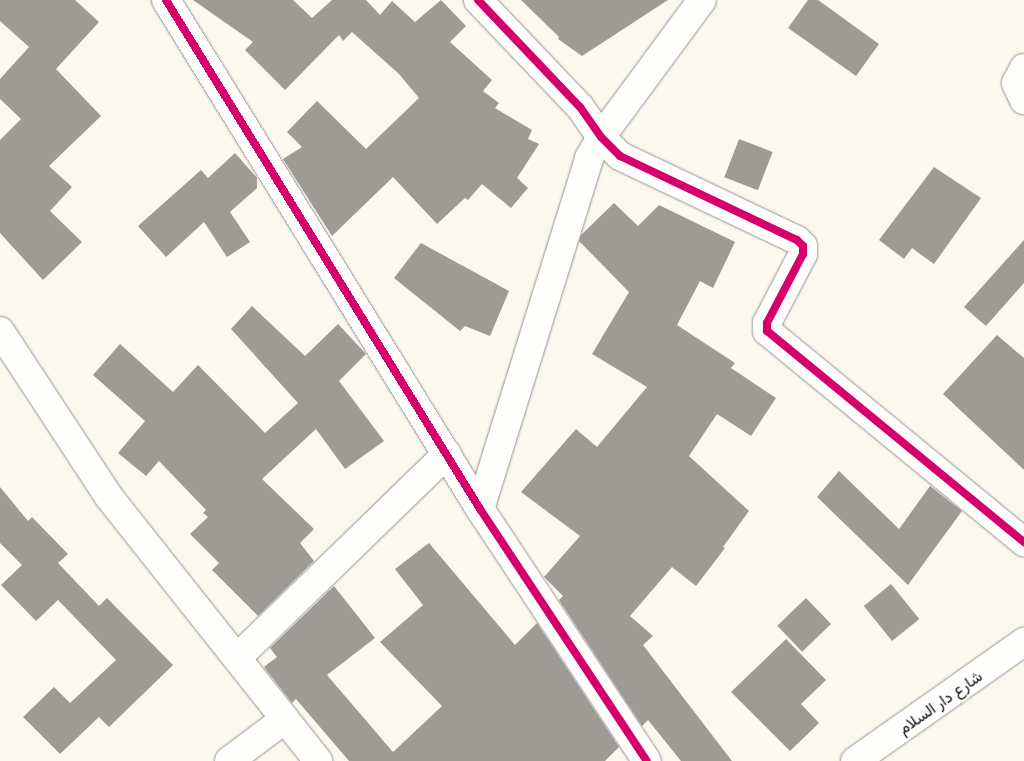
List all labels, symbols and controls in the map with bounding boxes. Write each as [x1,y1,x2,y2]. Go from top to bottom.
street label: شارع دار السلام [894,666,986,738]

